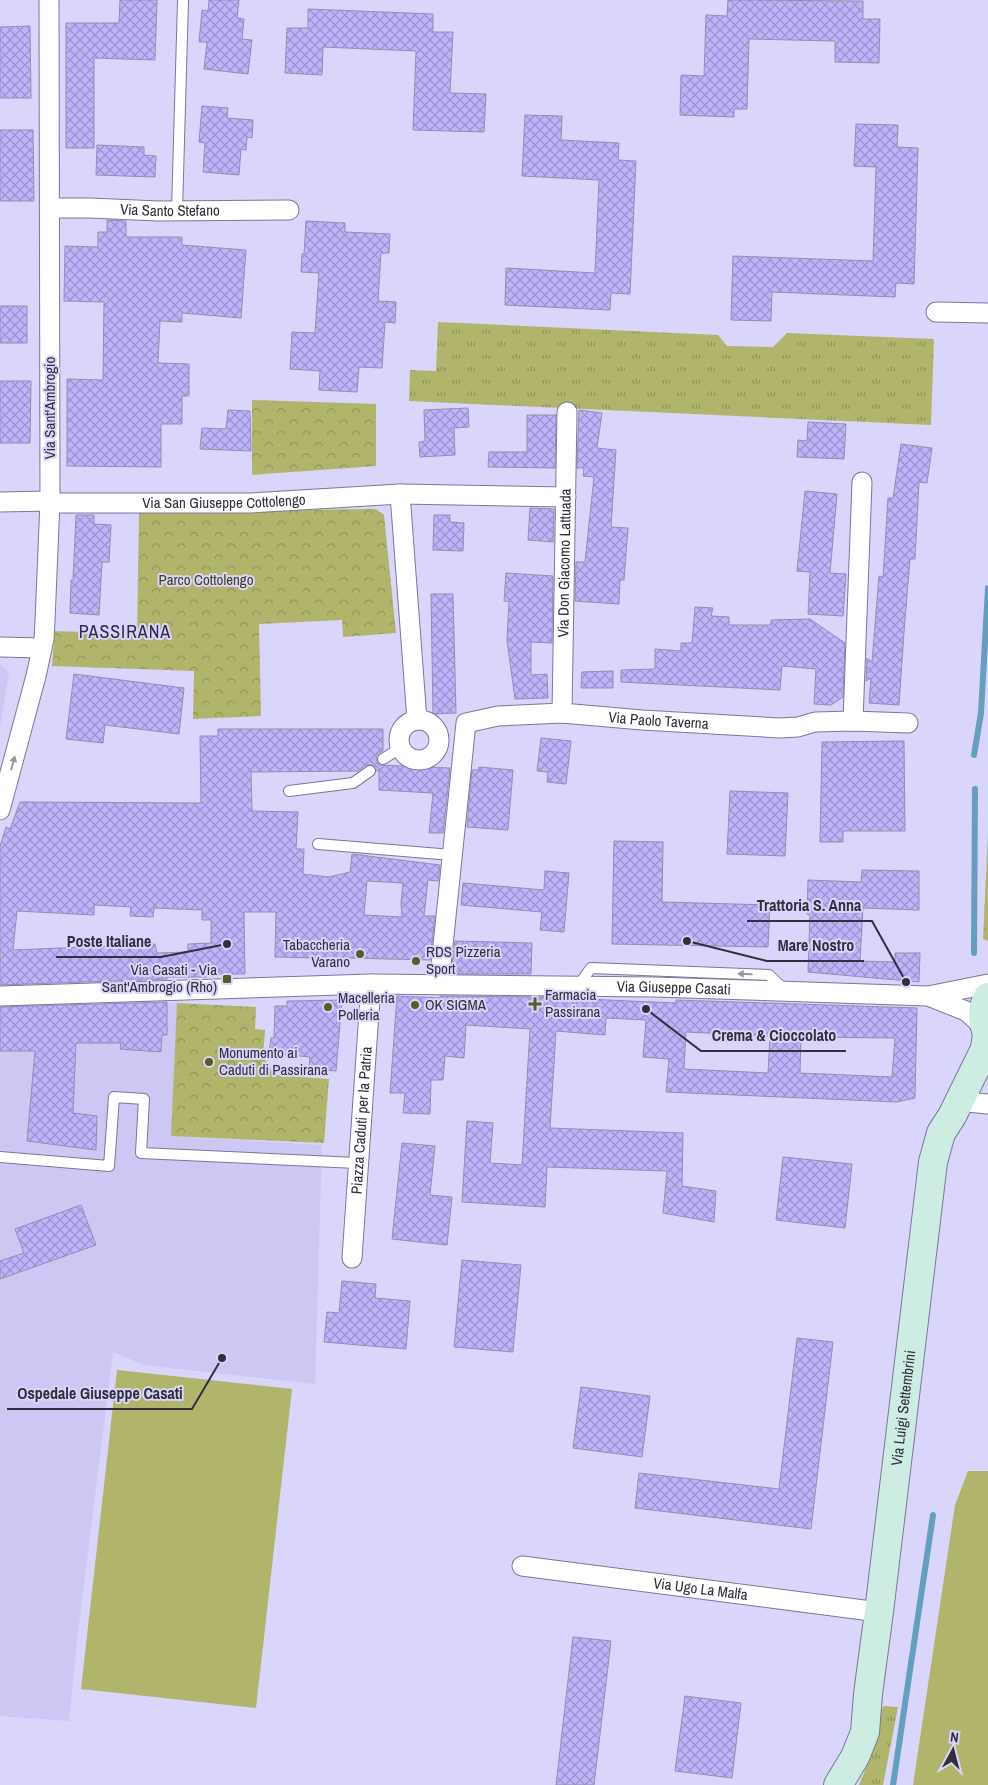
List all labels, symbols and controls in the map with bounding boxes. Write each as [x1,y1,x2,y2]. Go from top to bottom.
street label: Via Santo Stefano [120,198,220,221]
street label: Via Sant'Ambrogio [39,357,60,459]
street label: Via Don Giacomo Lattuada [552,488,576,638]
street label: Via San Giuseppe Cottolengo [142,489,306,513]
park label: Parco Cottolengo [158,569,254,590]
district label: PASSIRANA [79,619,171,644]
street label: Via Paolo Taverna [608,706,709,734]
one-way arrow [9,755,17,771]
callout: Trattoria S. Anna [747,890,872,921]
text: Trattoria S. Anna [757,894,862,916]
callout: Poste Italiane [56,926,161,957]
text: Poste Italiane [67,930,151,952]
callout: Mare Nostro [767,930,864,961]
place label: Tabaccheria Varano [283,934,350,972]
text: Mare Nostro [778,934,854,956]
place label: RDS Pizzeria Sport [426,941,501,979]
marker: Tabaccheria Varano [354,948,366,960]
marker: RDS Pizzeria Sport [410,955,422,967]
place label: Via Casati - Via Sant'Ambrogio (Rho) [102,959,217,997]
one-way arrow [737,970,753,978]
marker: Via Casati - Via Sant'Ambrogio (Rho) [221,973,233,985]
street label: Via Giuseppe Casati [617,976,731,1000]
place label: Farmacia Passirana [545,984,601,1022]
place label: Macelleria Polleria [338,987,395,1025]
place label: OK SIGMA [425,994,487,1015]
marker: Farmacia Passirana [529,998,541,1010]
marker: OK SIGMA [409,999,421,1011]
marker: Macelleria Polleria [322,1001,334,1013]
callout: Crema & Cioccolato [701,1020,846,1051]
text: Crema & Cioccolato [712,1024,836,1046]
place label: Monumento ai Caduti di Passirana [219,1042,328,1080]
street label: Piazza Caduti per la Patria [345,1046,377,1195]
marker: Monumento ai Caduti di Passirana [203,1056,215,1068]
street label: Via Luigi Settembrini [886,1349,920,1467]
callout: Ospedale Giuseppe Casati [7,1378,192,1409]
text: Ospedale Giuseppe Casati [17,1382,183,1404]
street label: Via Ugo La Malfa [652,1572,749,1605]
north arrow [928,1725,978,1775]
text: N [949,1728,960,1747]

